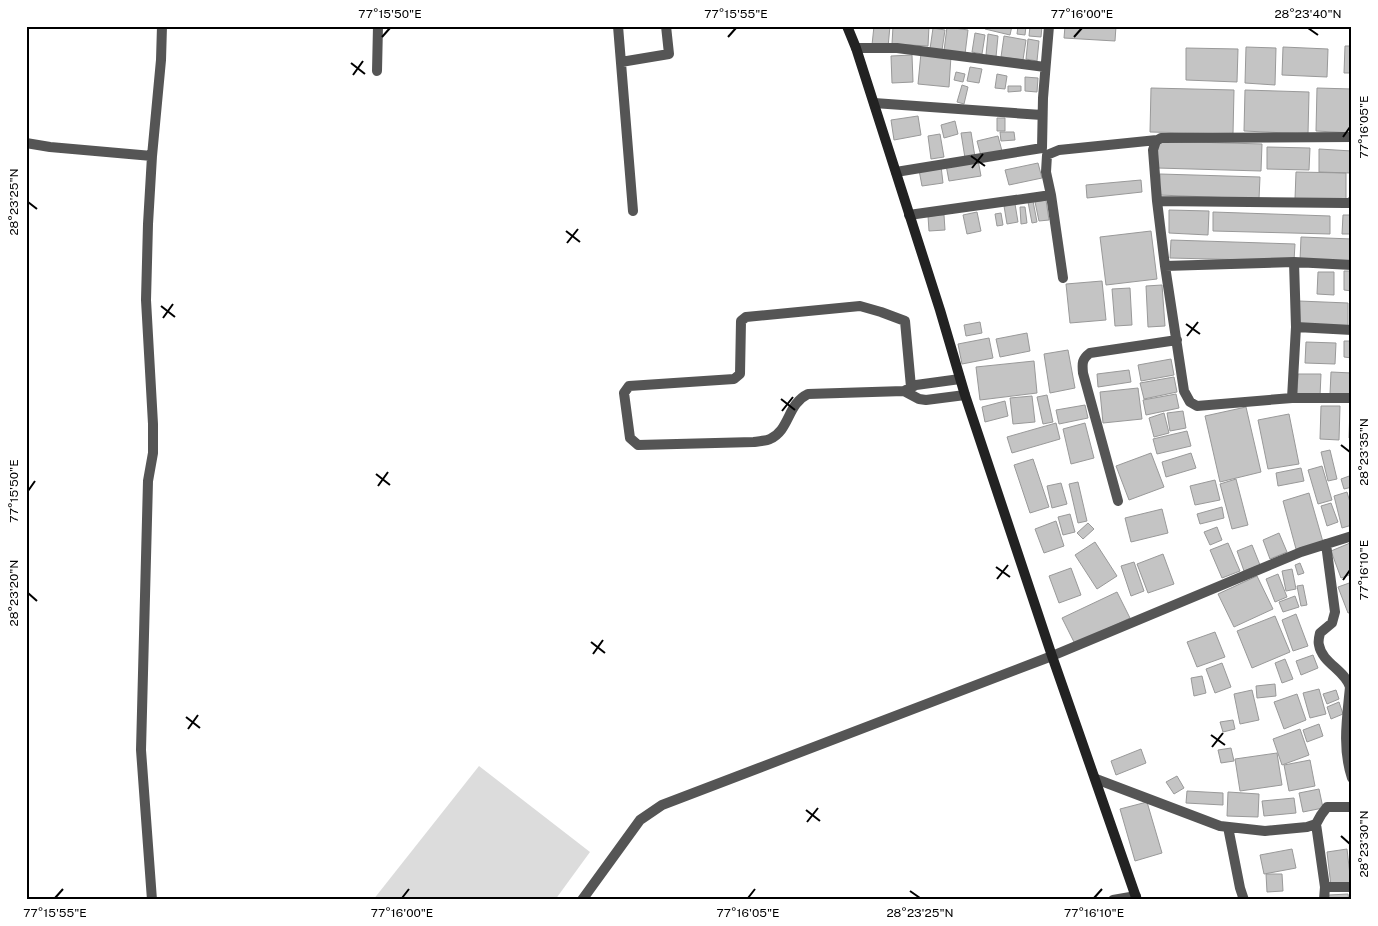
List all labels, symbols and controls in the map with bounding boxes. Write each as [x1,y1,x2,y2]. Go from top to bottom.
text: 77°15'50"E [358,7,422,21]
text: 77°15'55"E [704,7,768,21]
text: 77°16'00"E [1051,7,1113,21]
text: 28°23'40"N [1274,7,1342,21]
text: 77°16'05"E [1357,95,1371,159]
text: 28°23'25"N [7,168,21,236]
text: 28°23'35"N [1357,418,1371,486]
text: 77°15'50"E [7,459,21,523]
text: 77°16'10"E [1357,540,1371,600]
text: 28°23'20"N [7,560,21,626]
text: 28°23'30"N [1357,810,1371,878]
text: 77°15'55"E [23,906,87,920]
text: 77°16'00"E [371,906,433,920]
text: 77°16'05"E [716,906,780,920]
text: 28°23'25"N [886,906,954,920]
text: 77°16'10"E [1064,906,1124,920]

